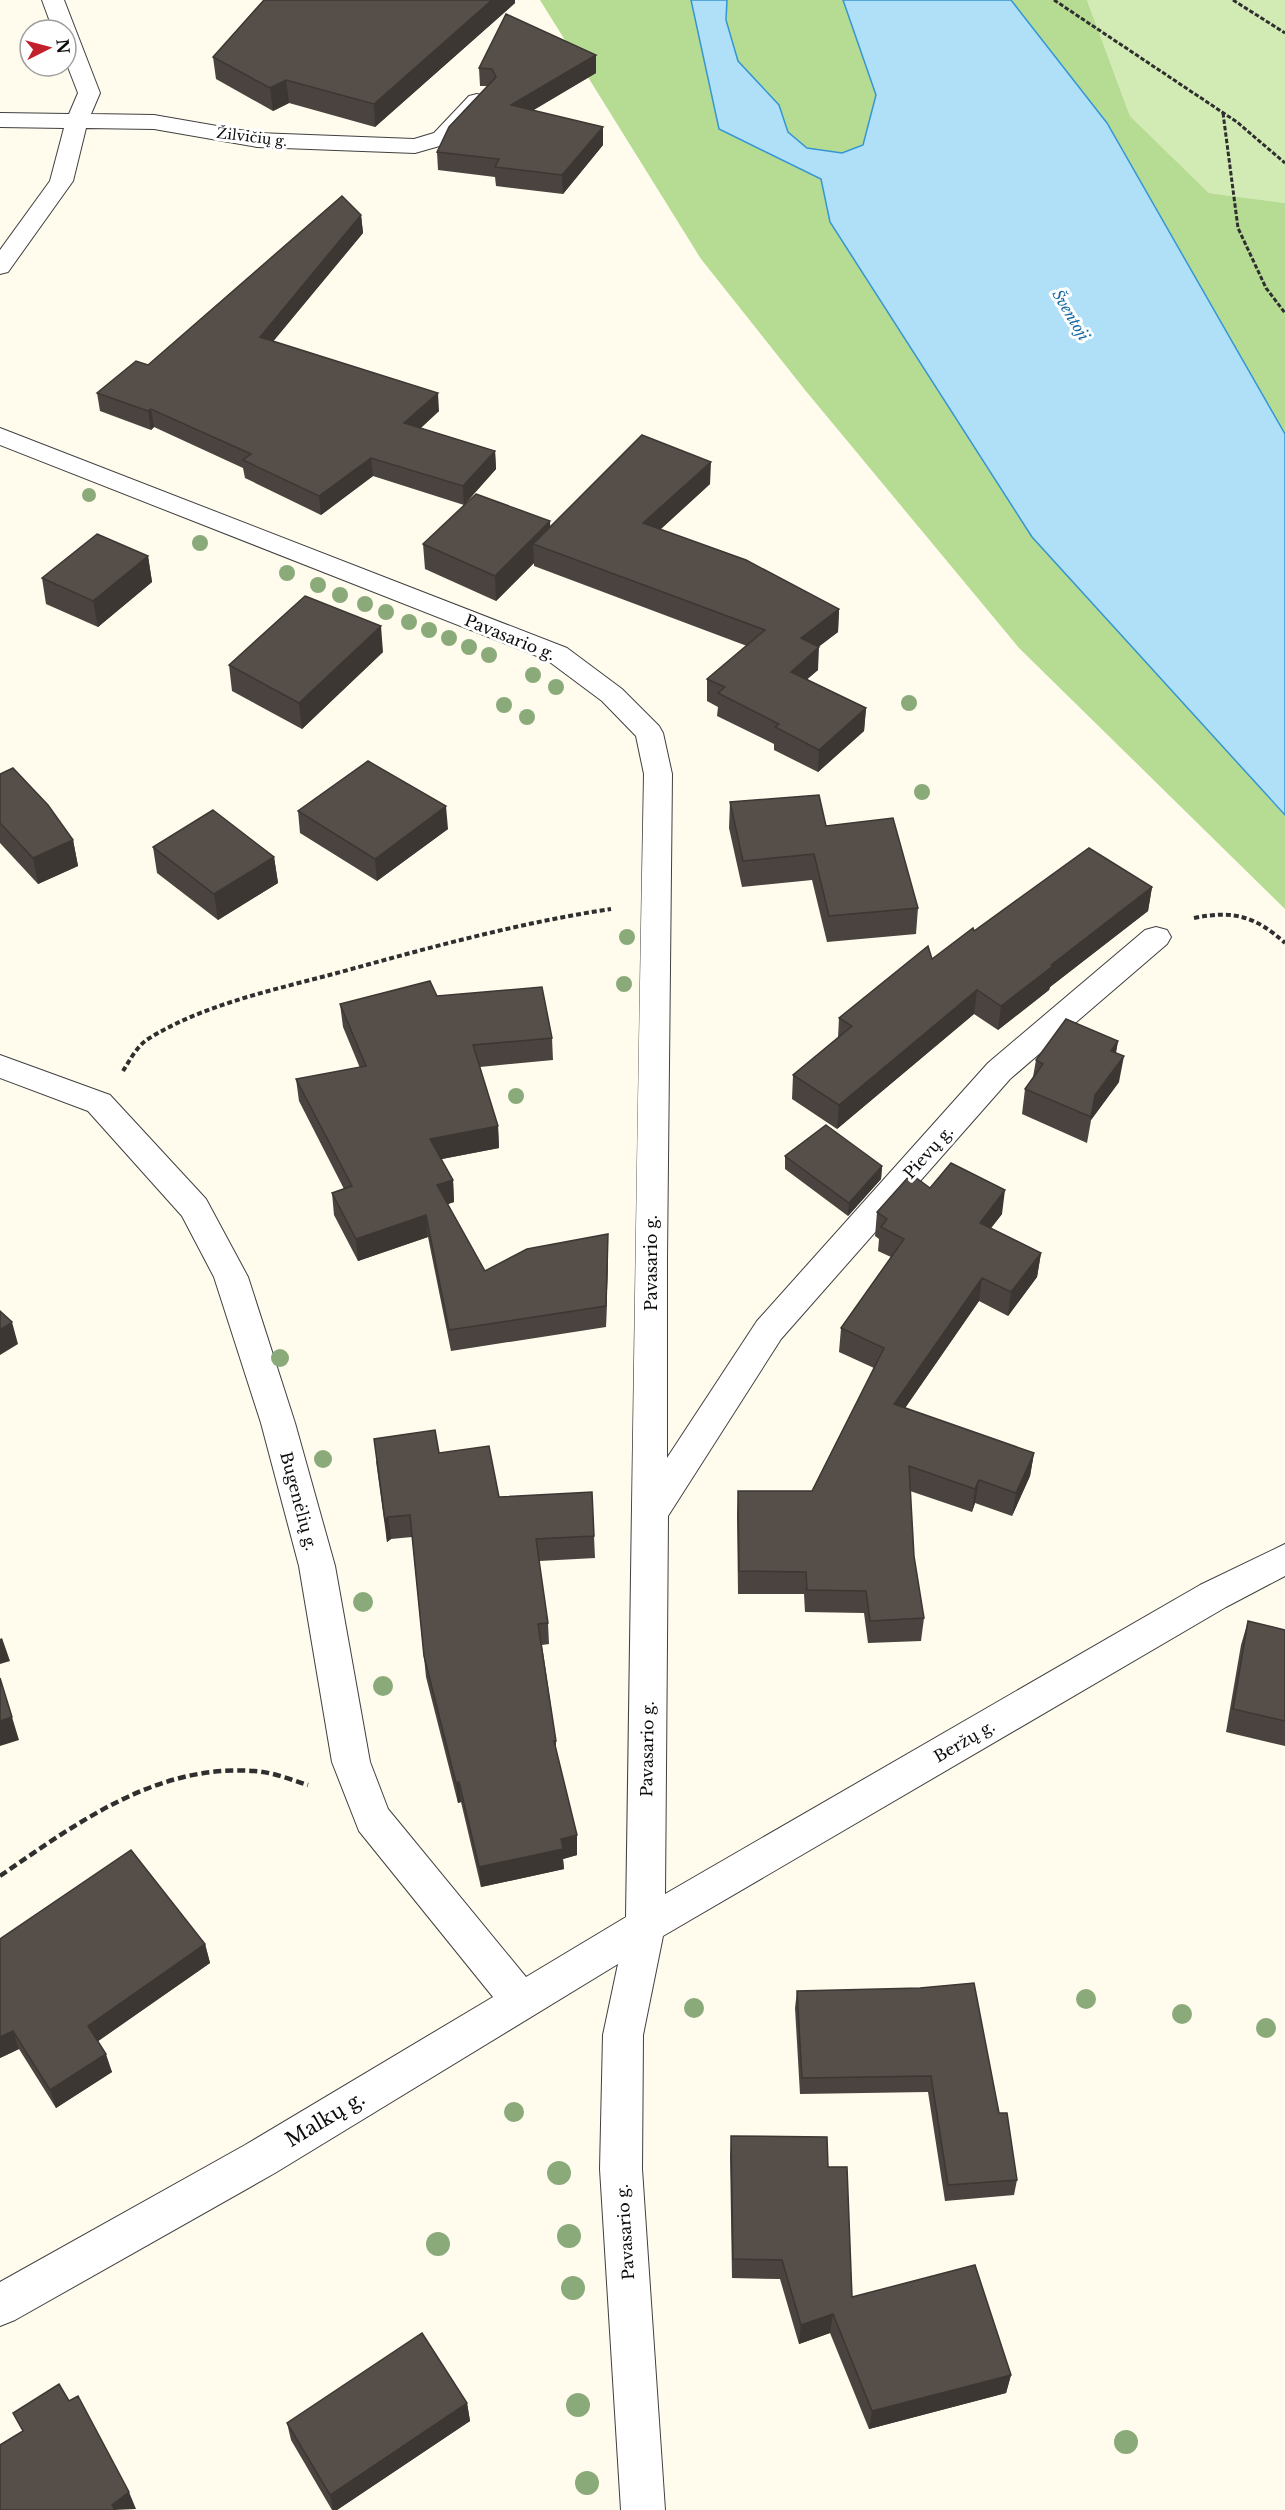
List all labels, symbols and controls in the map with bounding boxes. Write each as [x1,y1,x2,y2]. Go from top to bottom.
north arrow [18,18,78,78]
text: N [52,38,74,55]
street label: Žilvičių g. [216,124,288,150]
water label: Šventoji [1048,286,1094,345]
street label: Pavasario g. [462,610,558,664]
street label: Pievų g. [899,1121,957,1183]
street label: Pavasario g. [641,1215,661,1311]
street label: Bugenėlių g. [276,1449,322,1553]
street label: Pavasario g. [636,1701,658,1797]
street label: Beržų g. [930,1716,998,1766]
street label: Malkų g. [281,2086,369,2152]
street label: Pavasario g. [612,2183,638,2281]

